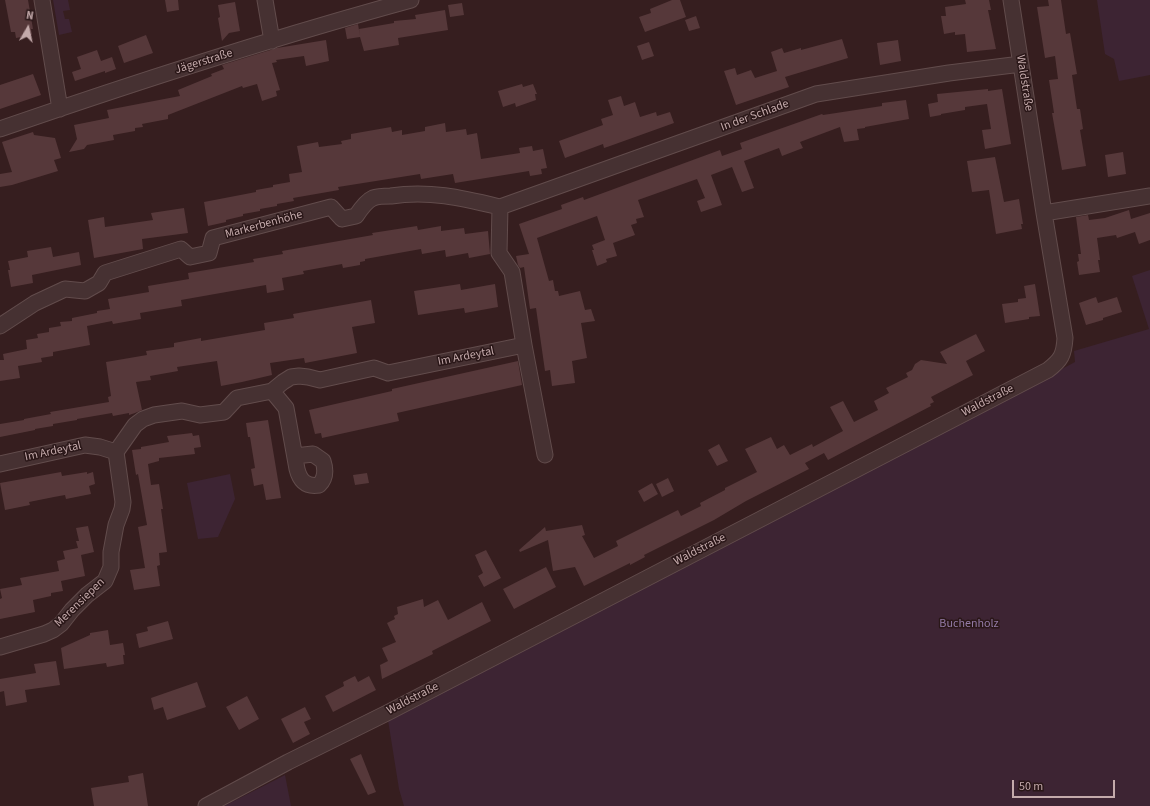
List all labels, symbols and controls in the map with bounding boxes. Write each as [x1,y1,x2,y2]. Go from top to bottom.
north arrow [8,8,48,48]
text: N [25,8,35,24]
street label: Jägerstraße [173,46,235,78]
street label: Waldstraße [1012,54,1036,112]
street label: In der Schlade [719,97,791,135]
street label: Markerbenhöhe [224,208,304,242]
street label: Im Ardeytal [437,344,495,370]
street label: Waldstraße [959,382,1017,420]
street label: Im Ardeytal [24,439,82,465]
street label: Waldstraße [671,531,729,569]
street label: Merensiepen [52,575,108,631]
park label: Buchenholz [939,617,999,631]
street label: Waldstraße [384,680,442,718]
scale bar [1014,772,1117,798]
text: 50 m [1019,778,1043,795]

